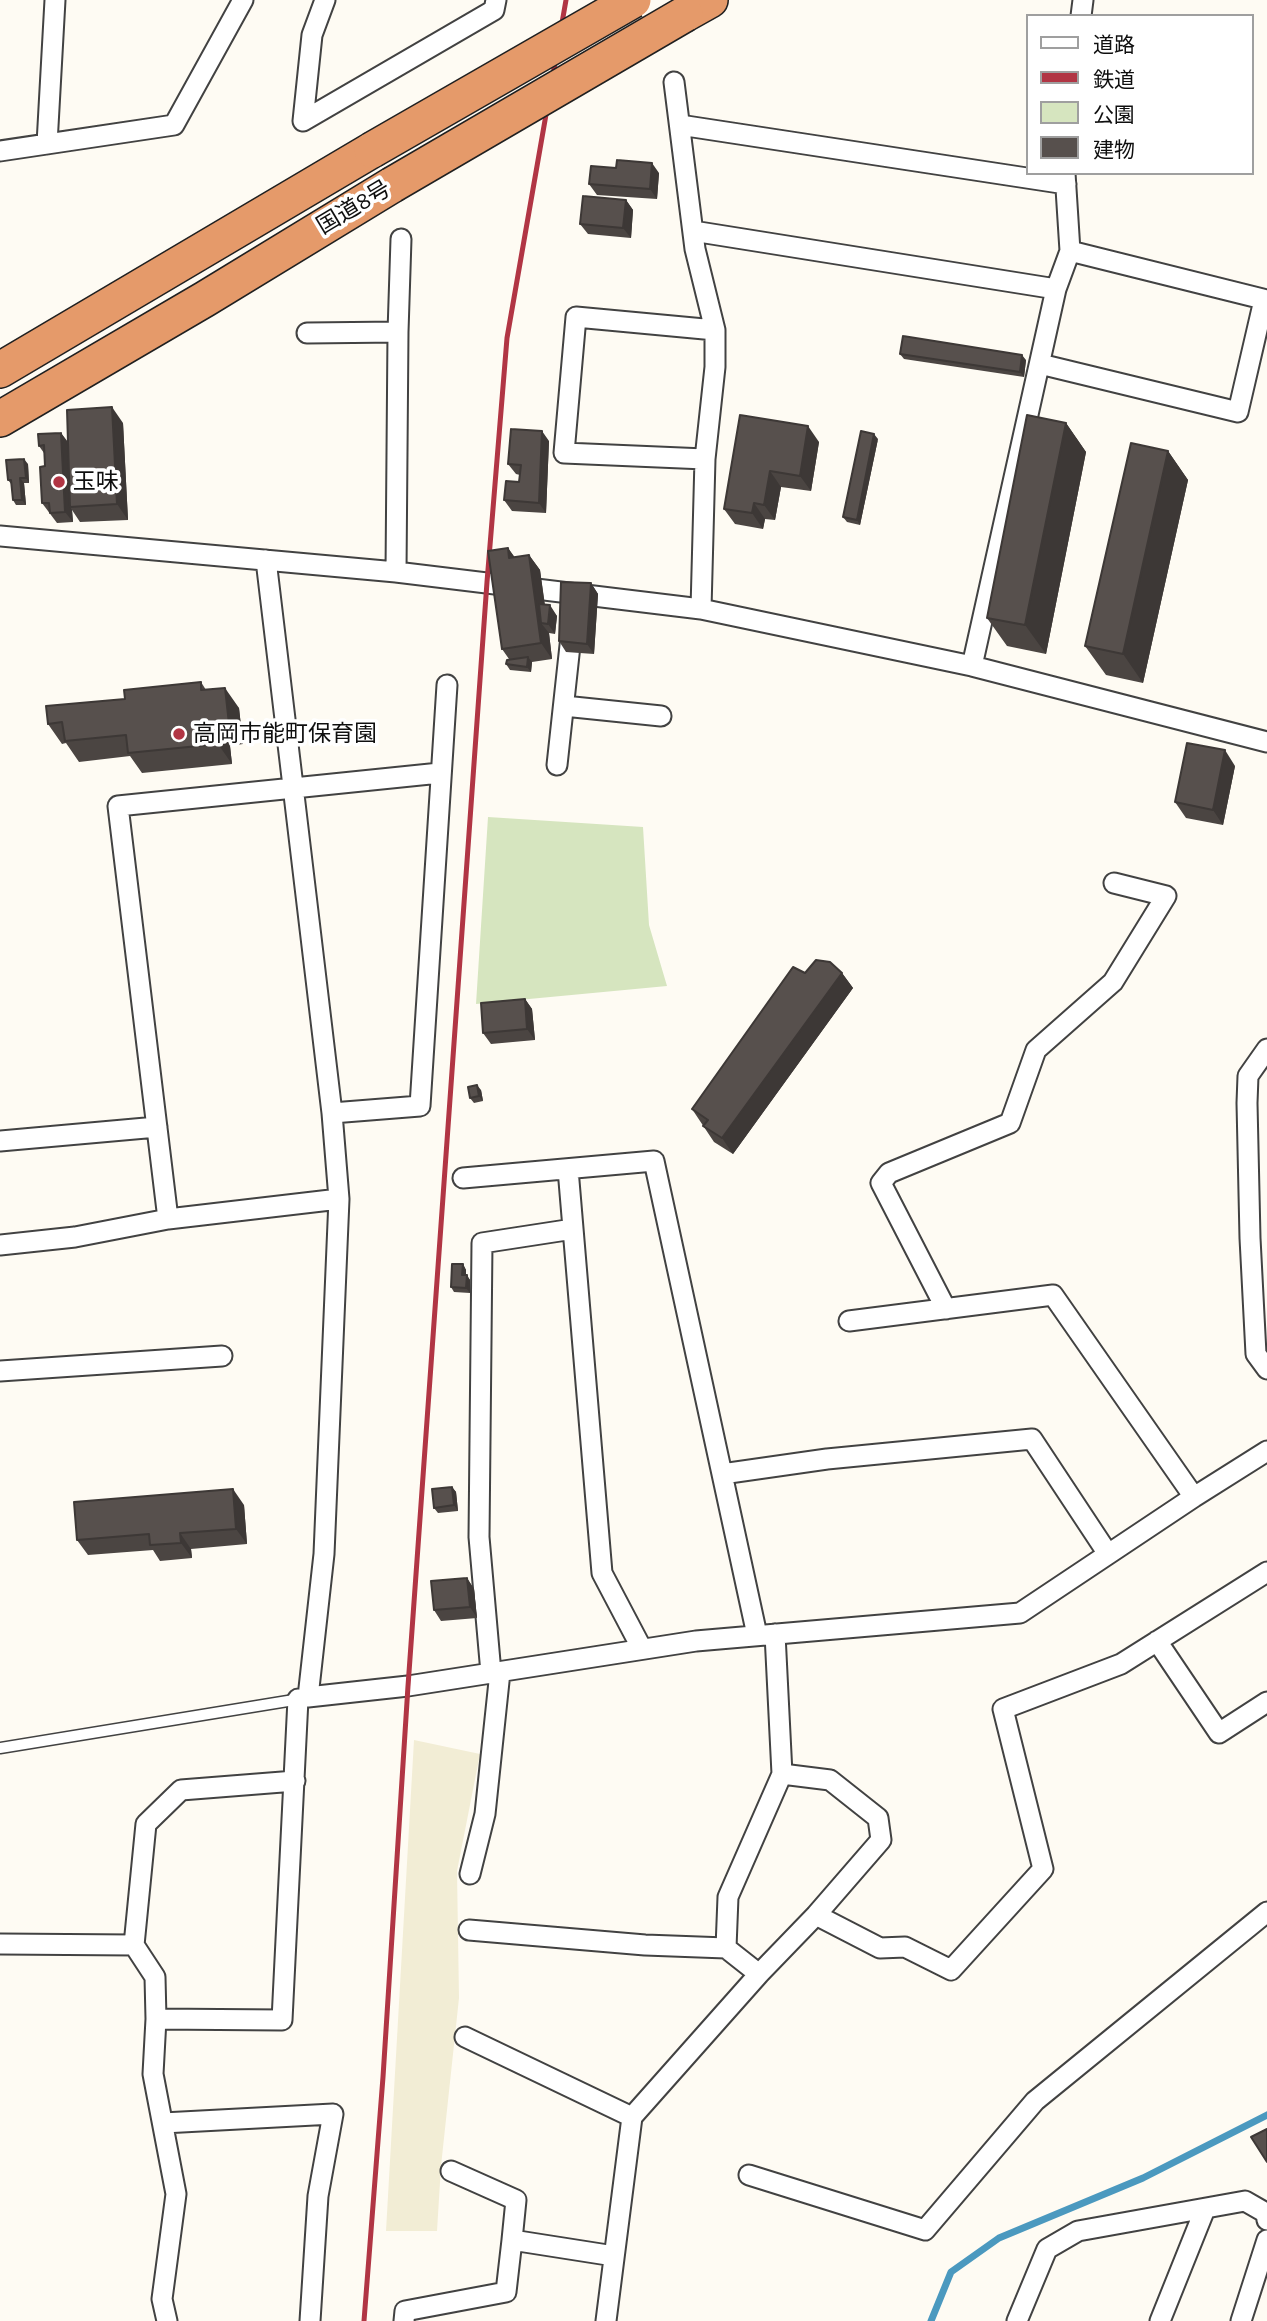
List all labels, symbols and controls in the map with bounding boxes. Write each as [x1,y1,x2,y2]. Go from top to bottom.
legend [1026,14,1253,175]
text: 道路 [1093,32,1135,57]
text: 鉄道 [1093,67,1135,92]
text: 公園 [1093,102,1135,127]
text: 建物 [1093,137,1135,162]
street label: 国道8号 [312,175,396,241]
place label: 玉味 [73,468,119,496]
marker: 玉味 [51,474,67,490]
place label: 高岡市能町保育園 [193,720,377,748]
marker: 高岡市能町保育園 [171,726,187,742]

